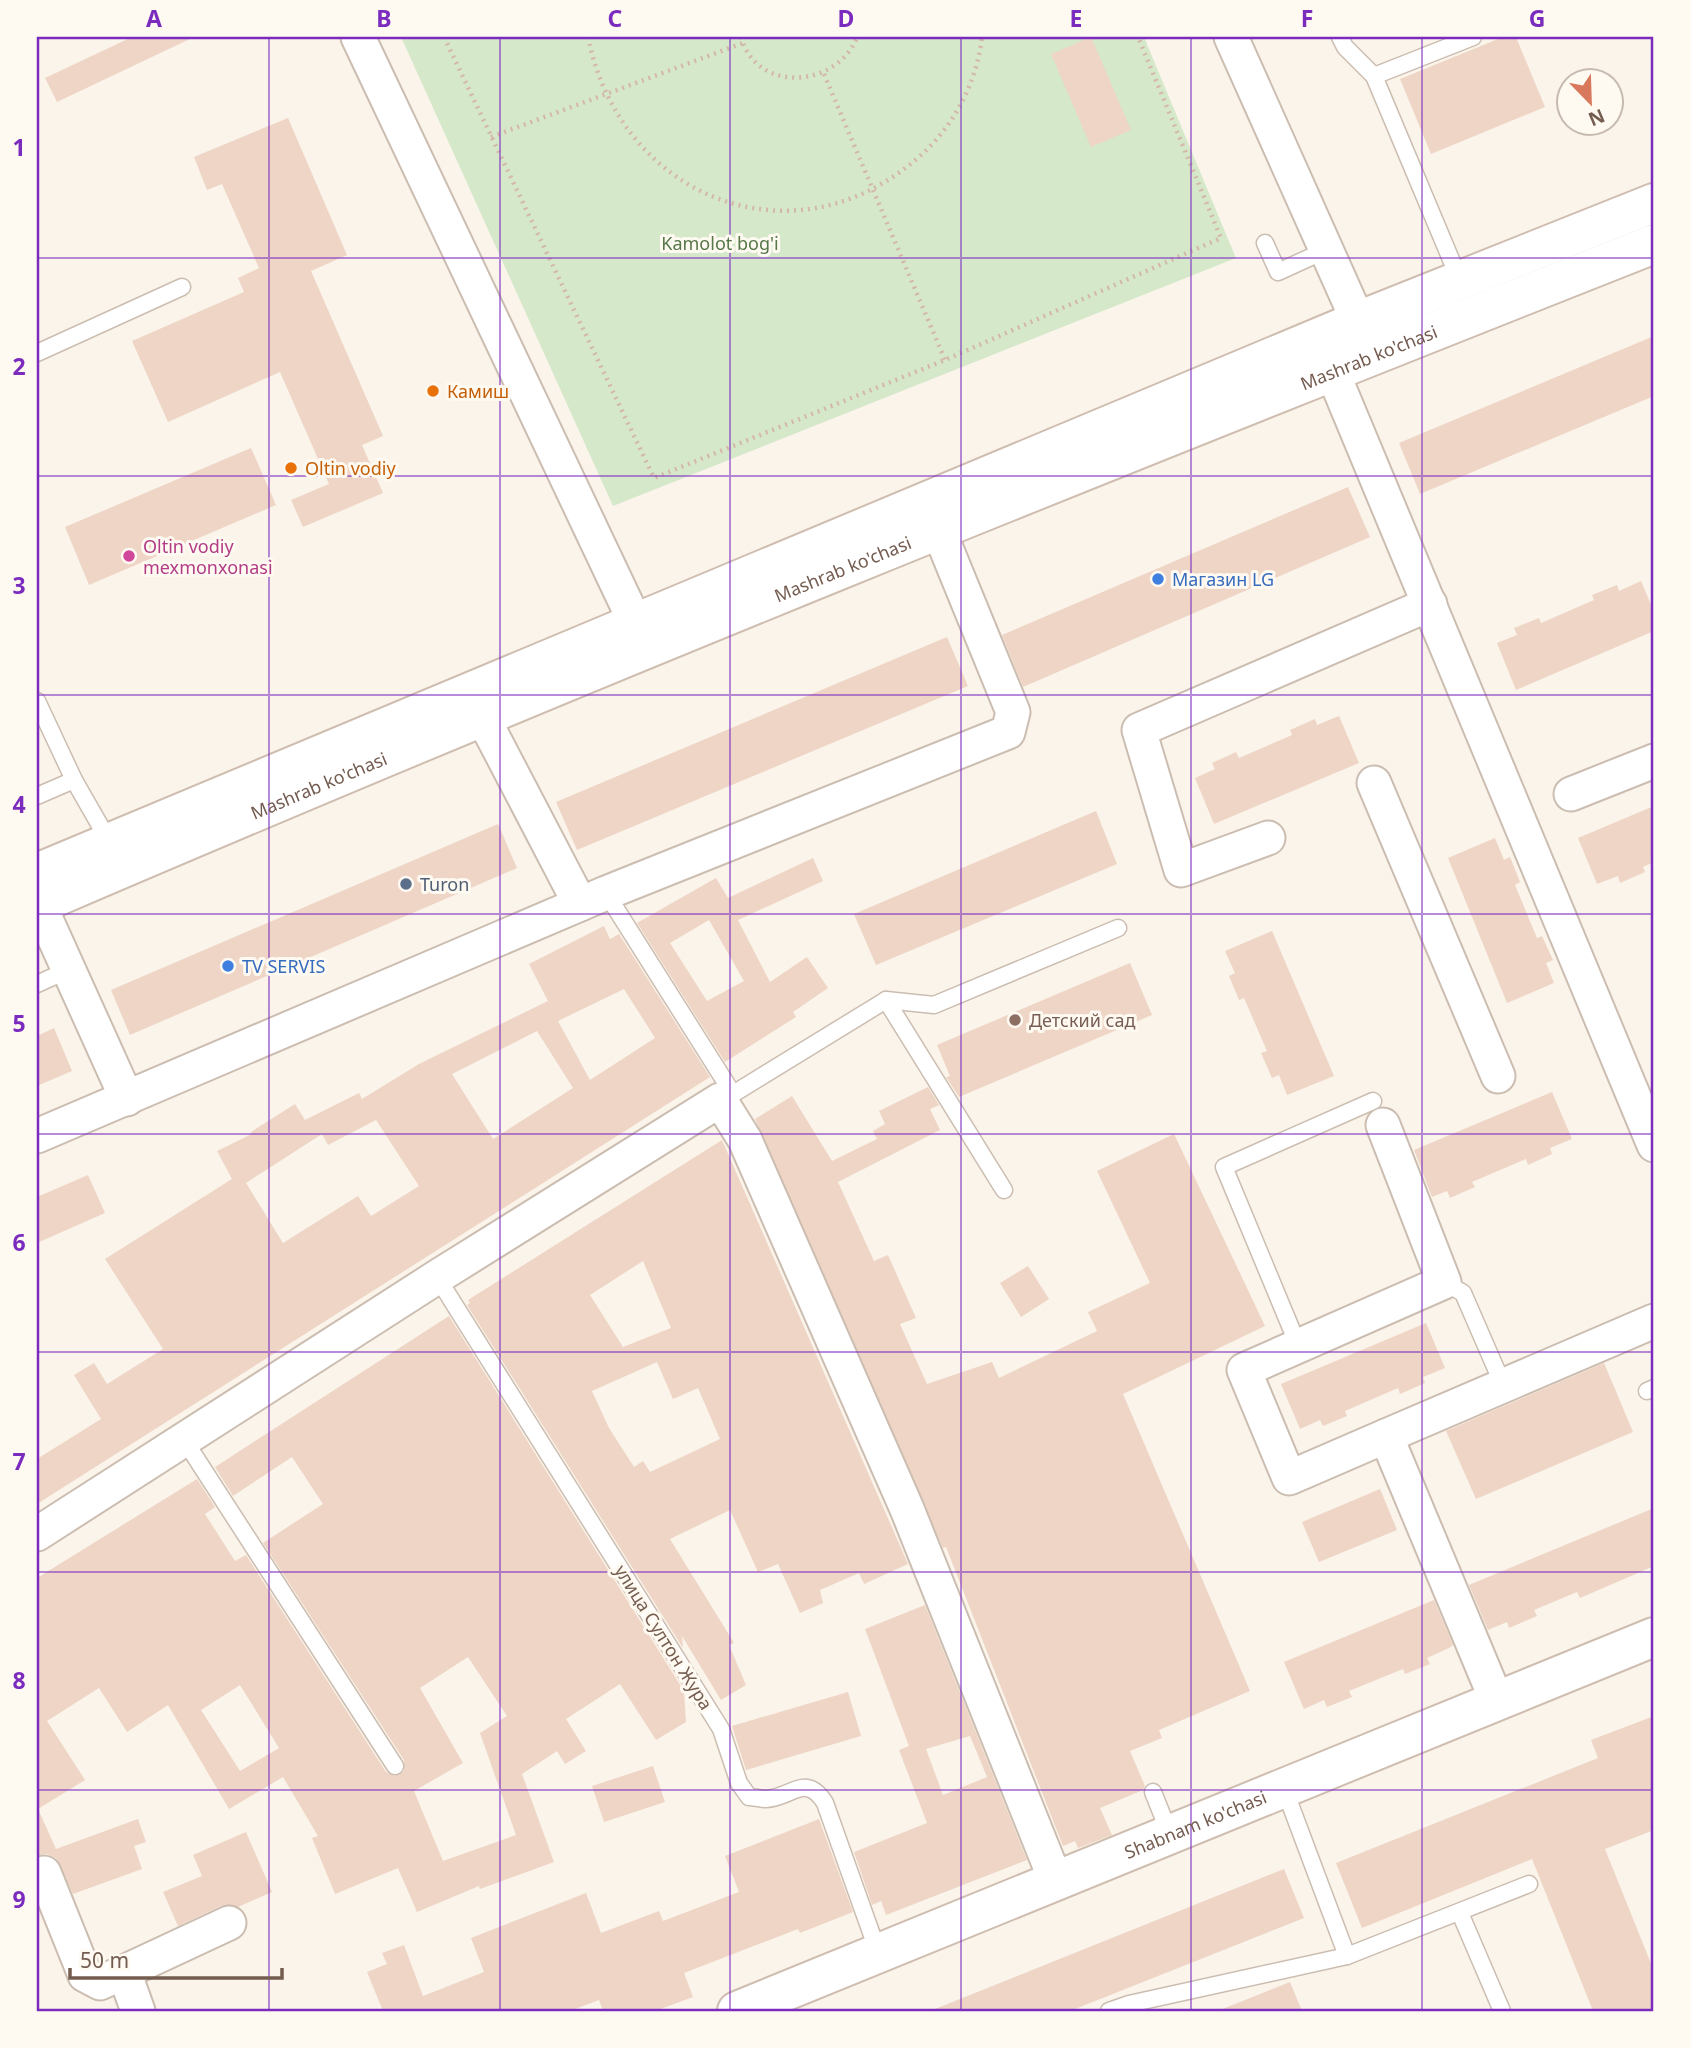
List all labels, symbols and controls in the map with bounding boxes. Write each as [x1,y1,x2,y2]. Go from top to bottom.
text: A [146,2,162,34]
text: B [376,2,392,34]
text: C [608,2,623,34]
text: D [838,2,854,34]
text: E [1070,2,1082,34]
text: F [1301,2,1313,34]
text: G [1529,2,1545,34]
north arrow [1554,66,1624,136]
text: N [1584,103,1609,133]
text: 1 [12,131,26,163]
park label: Kamolot bog'i [661,231,779,255]
street label: Mashrab ko'chasi [1297,319,1441,395]
text: 2 [12,350,26,382]
place label: Камиш [447,379,509,403]
marker: Камиш [425,383,441,399]
place label: Oltin vodiy [305,456,396,480]
marker: Oltin vodiy [283,460,299,476]
street label: Mashrab ko'chasi [771,530,915,607]
place label: Oltin vodiy mexmonxonasi [143,534,273,579]
marker: Oltin vodiy mexmonxonasi [121,548,137,564]
place label: Магазин LG [1172,567,1274,591]
text: 3 [12,569,26,601]
marker: Магазин LG [1150,571,1166,587]
street label: Mashrab ko'chasi [247,746,390,825]
text: 4 [12,788,26,820]
place label: Turon [420,872,469,896]
marker: Turon [398,876,414,892]
place label: TV SERVIS [242,954,325,978]
marker: TV SERVIS [220,958,236,974]
text: 5 [12,1007,26,1039]
place label: Детский сад [1029,1008,1135,1032]
marker: Детский сад [1007,1012,1023,1028]
text: 6 [12,1226,26,1258]
text: 7 [12,1445,26,1477]
street label: улица Султон Жура [610,1560,718,1714]
text: 8 [12,1664,26,1696]
street label: Shabnam ko'chasi [1121,1784,1270,1864]
text: 9 [12,1883,26,1915]
scale bar [70,1936,282,1980]
text: 50 m [80,1946,129,1974]

